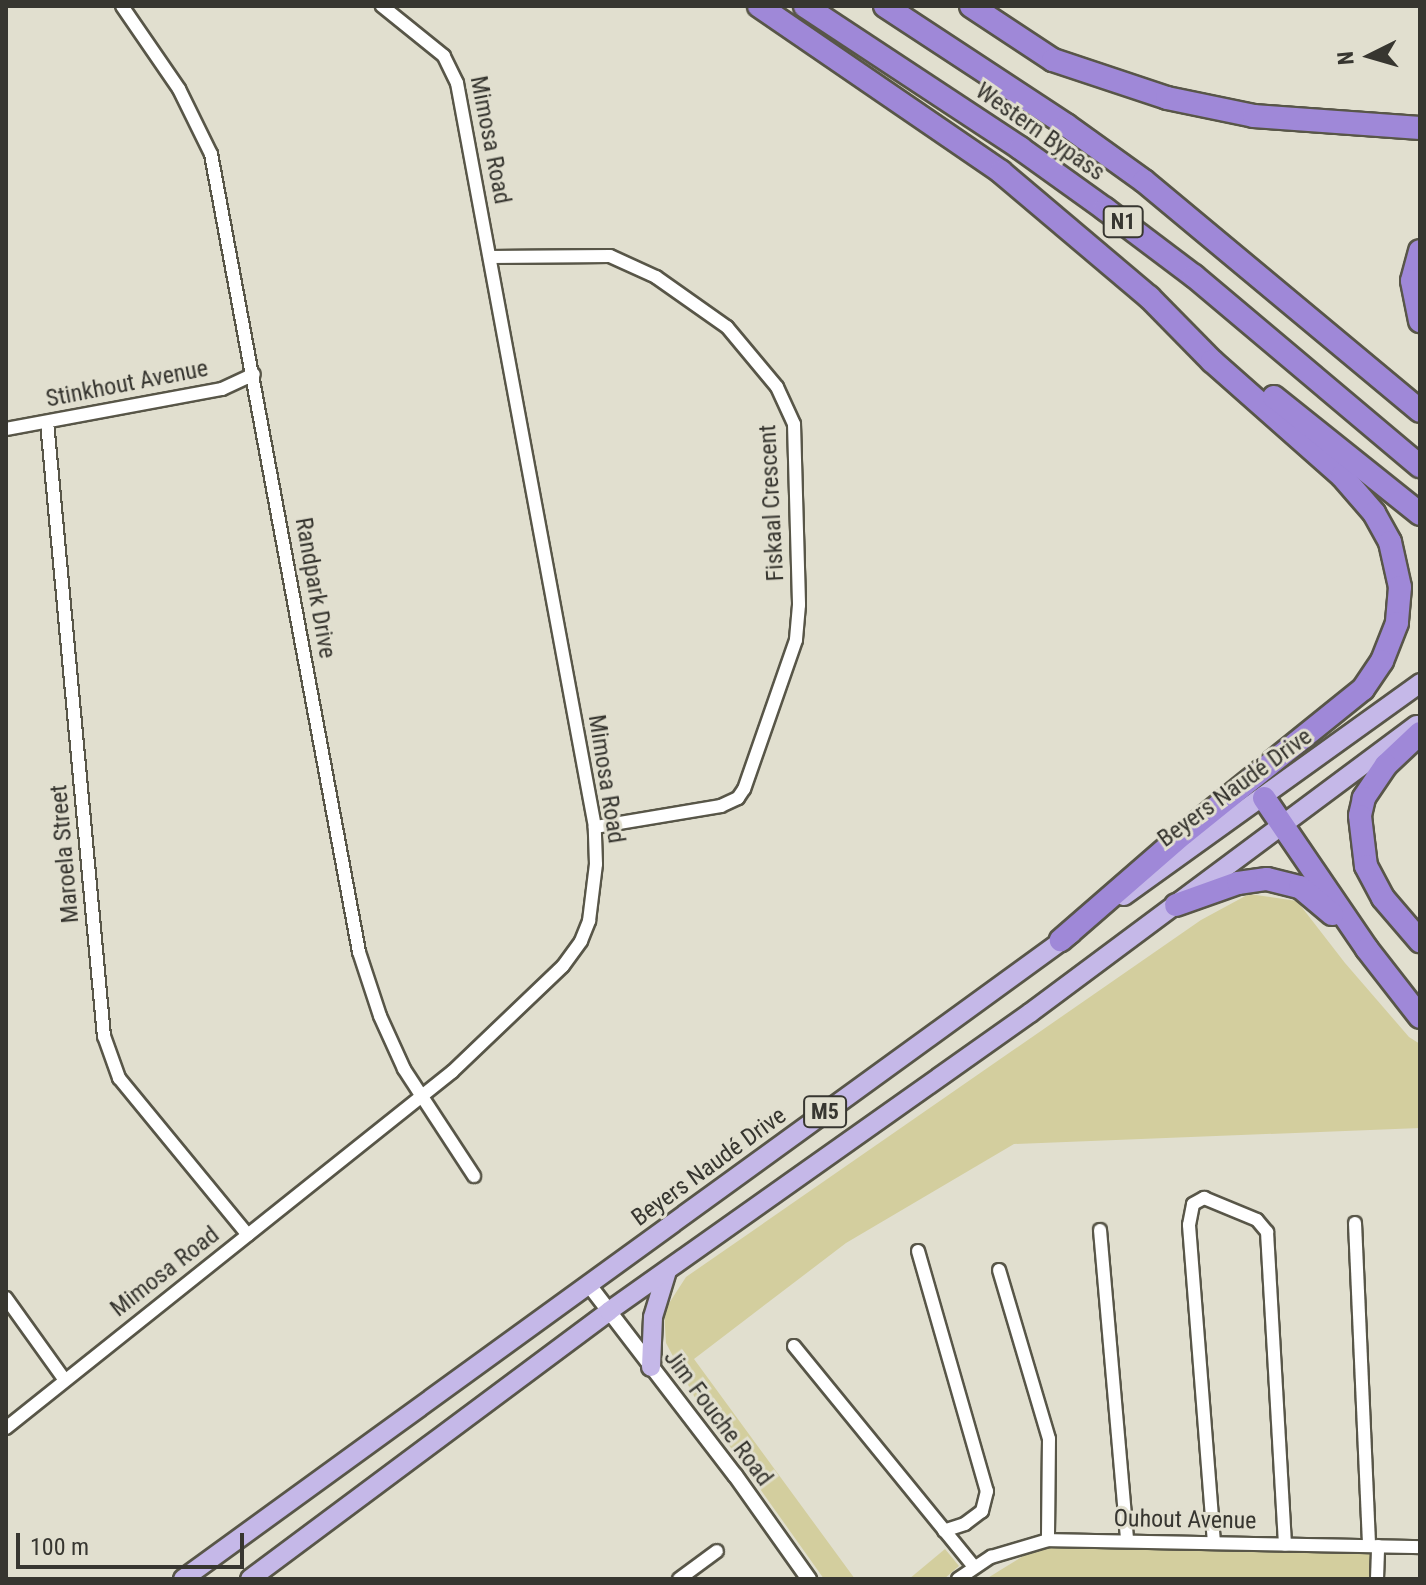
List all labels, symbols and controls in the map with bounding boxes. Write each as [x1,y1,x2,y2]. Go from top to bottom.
north arrow [1330,16,1410,96]
text: N [1333,50,1359,66]
street label: Mimosa Road [463,74,517,206]
street label: Western Bypass [970,77,1110,187]
road number: N1 [1101,204,1145,240]
street label: Stinkhout Avenue [44,354,210,414]
street label: Fiskaal Crescent [754,424,790,582]
street label: Randpark Drive [288,515,342,661]
street label: Mimosa Road [582,713,630,845]
street label: Beyers Naudé Drive [1152,722,1318,854]
street label: Maroela Street [45,784,85,924]
road number: M5 [803,1094,847,1130]
street label: Beyers Naudé Drive [626,1101,792,1233]
street label: Mimosa Road [105,1221,225,1323]
street label: Jim Fouche Road [657,1344,779,1492]
street label: Ouhout Avenue [1113,1504,1257,1536]
scale bar [20,1517,248,1567]
text: 100 m [30,1533,89,1561]

